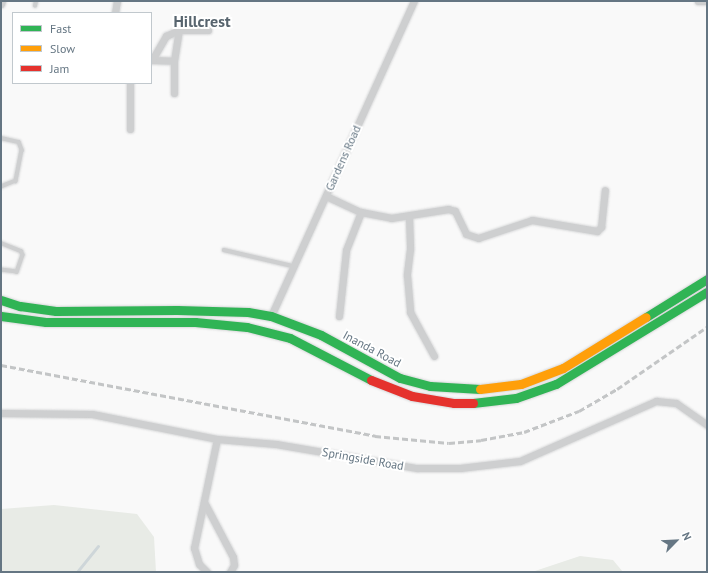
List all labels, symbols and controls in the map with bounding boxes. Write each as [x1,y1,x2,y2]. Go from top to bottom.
district label: Hillcrest [173,11,231,31]
legend [12,12,152,84]
text: Fast [50,21,71,36]
text: Slow [50,41,75,56]
text: Jam [50,61,69,76]
street label: Gardens Road [322,123,364,193]
street label: Inanda Road [341,328,403,370]
street label: Springside Road [321,445,405,473]
north arrow [656,521,696,561]
text: N [679,530,695,542]

